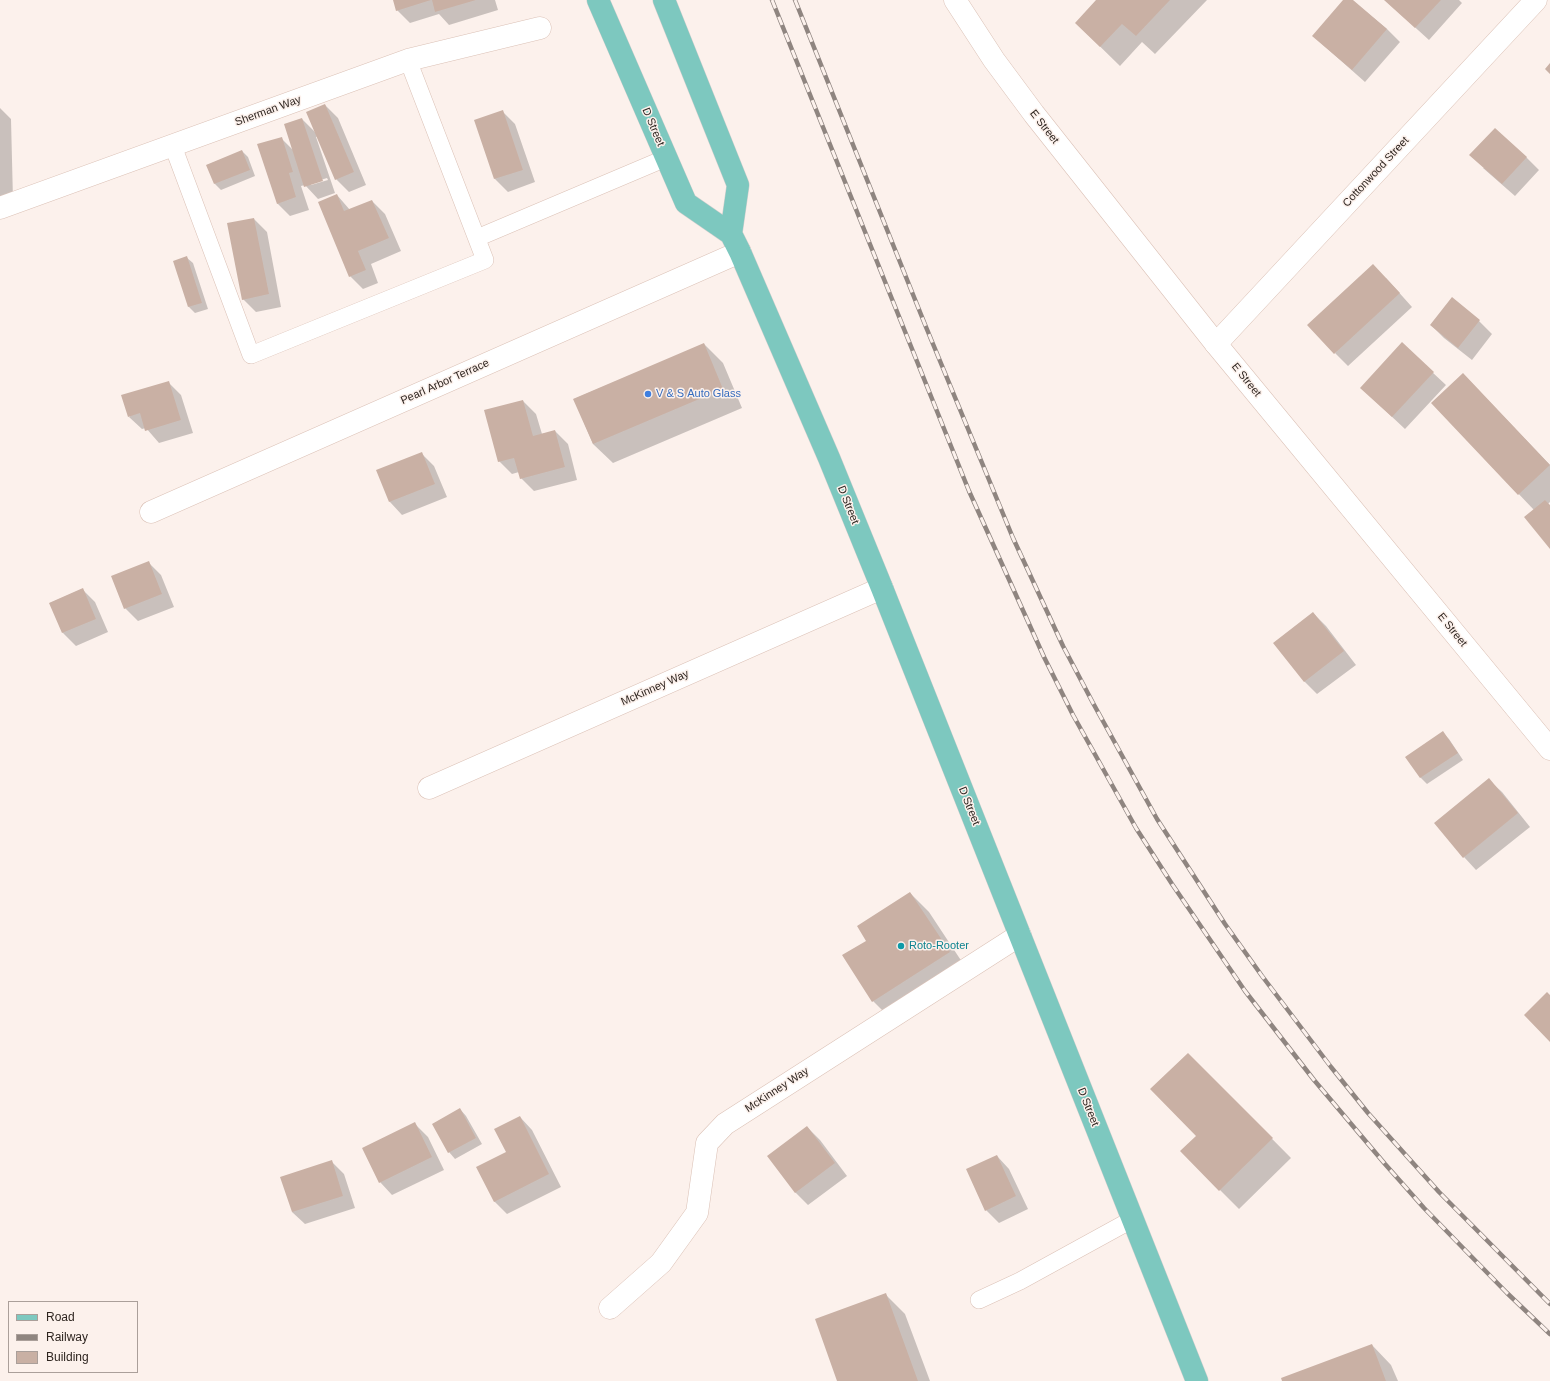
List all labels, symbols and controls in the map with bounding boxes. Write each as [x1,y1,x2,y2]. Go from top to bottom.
street label: Sherman Way [233,93,303,129]
street label: D Street [639,106,667,148]
street label: E Street [1027,107,1061,147]
street label: Cottonwood Street [1340,134,1412,210]
street label: Pearl Arbor Terrace [399,357,491,407]
street label: E Street [1228,360,1264,400]
place label: V & S Auto Glass [656,387,741,401]
marker: V & S Auto Glass [643,389,653,399]
street label: D Street [834,484,862,526]
street label: E Street [1434,610,1470,650]
street label: McKinney Way [619,667,691,709]
street label: D Street [955,785,983,827]
place label: Roto-Rooter [909,939,969,953]
marker: Roto-Rooter [896,941,906,951]
street label: McKinney Way [743,1065,811,1115]
street label: D Street [1074,1086,1102,1128]
legend [8,1301,138,1373]
text: Road [46,1310,75,1324]
text: Railway [46,1330,88,1344]
text: Building [46,1350,89,1364]

